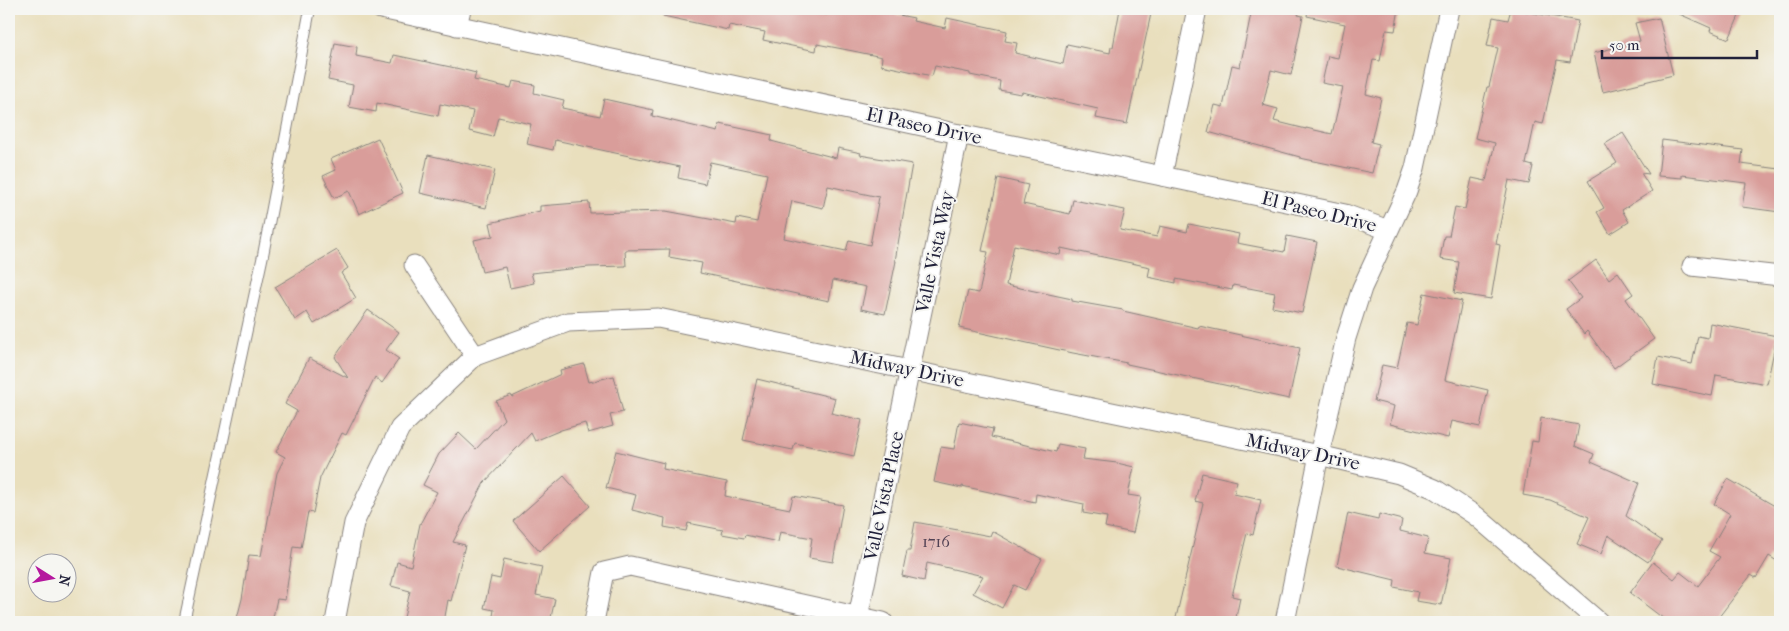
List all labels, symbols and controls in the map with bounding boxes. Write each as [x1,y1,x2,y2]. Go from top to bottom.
scale bar [1602,28,1756,60]
text: 50 m [1609,36,1640,54]
street label: El Paseo Drive [864,103,984,149]
street label: El Paseo Drive [1259,187,1379,237]
street label: Valle Vista Way [911,188,959,316]
street label: Midway Drive [848,346,966,392]
street label: Valle Vista Place [859,429,908,564]
street label: Midway Drive [1244,429,1362,475]
house number: 1716 [922,532,950,551]
north arrow [28,554,78,604]
text: N [55,574,74,588]

